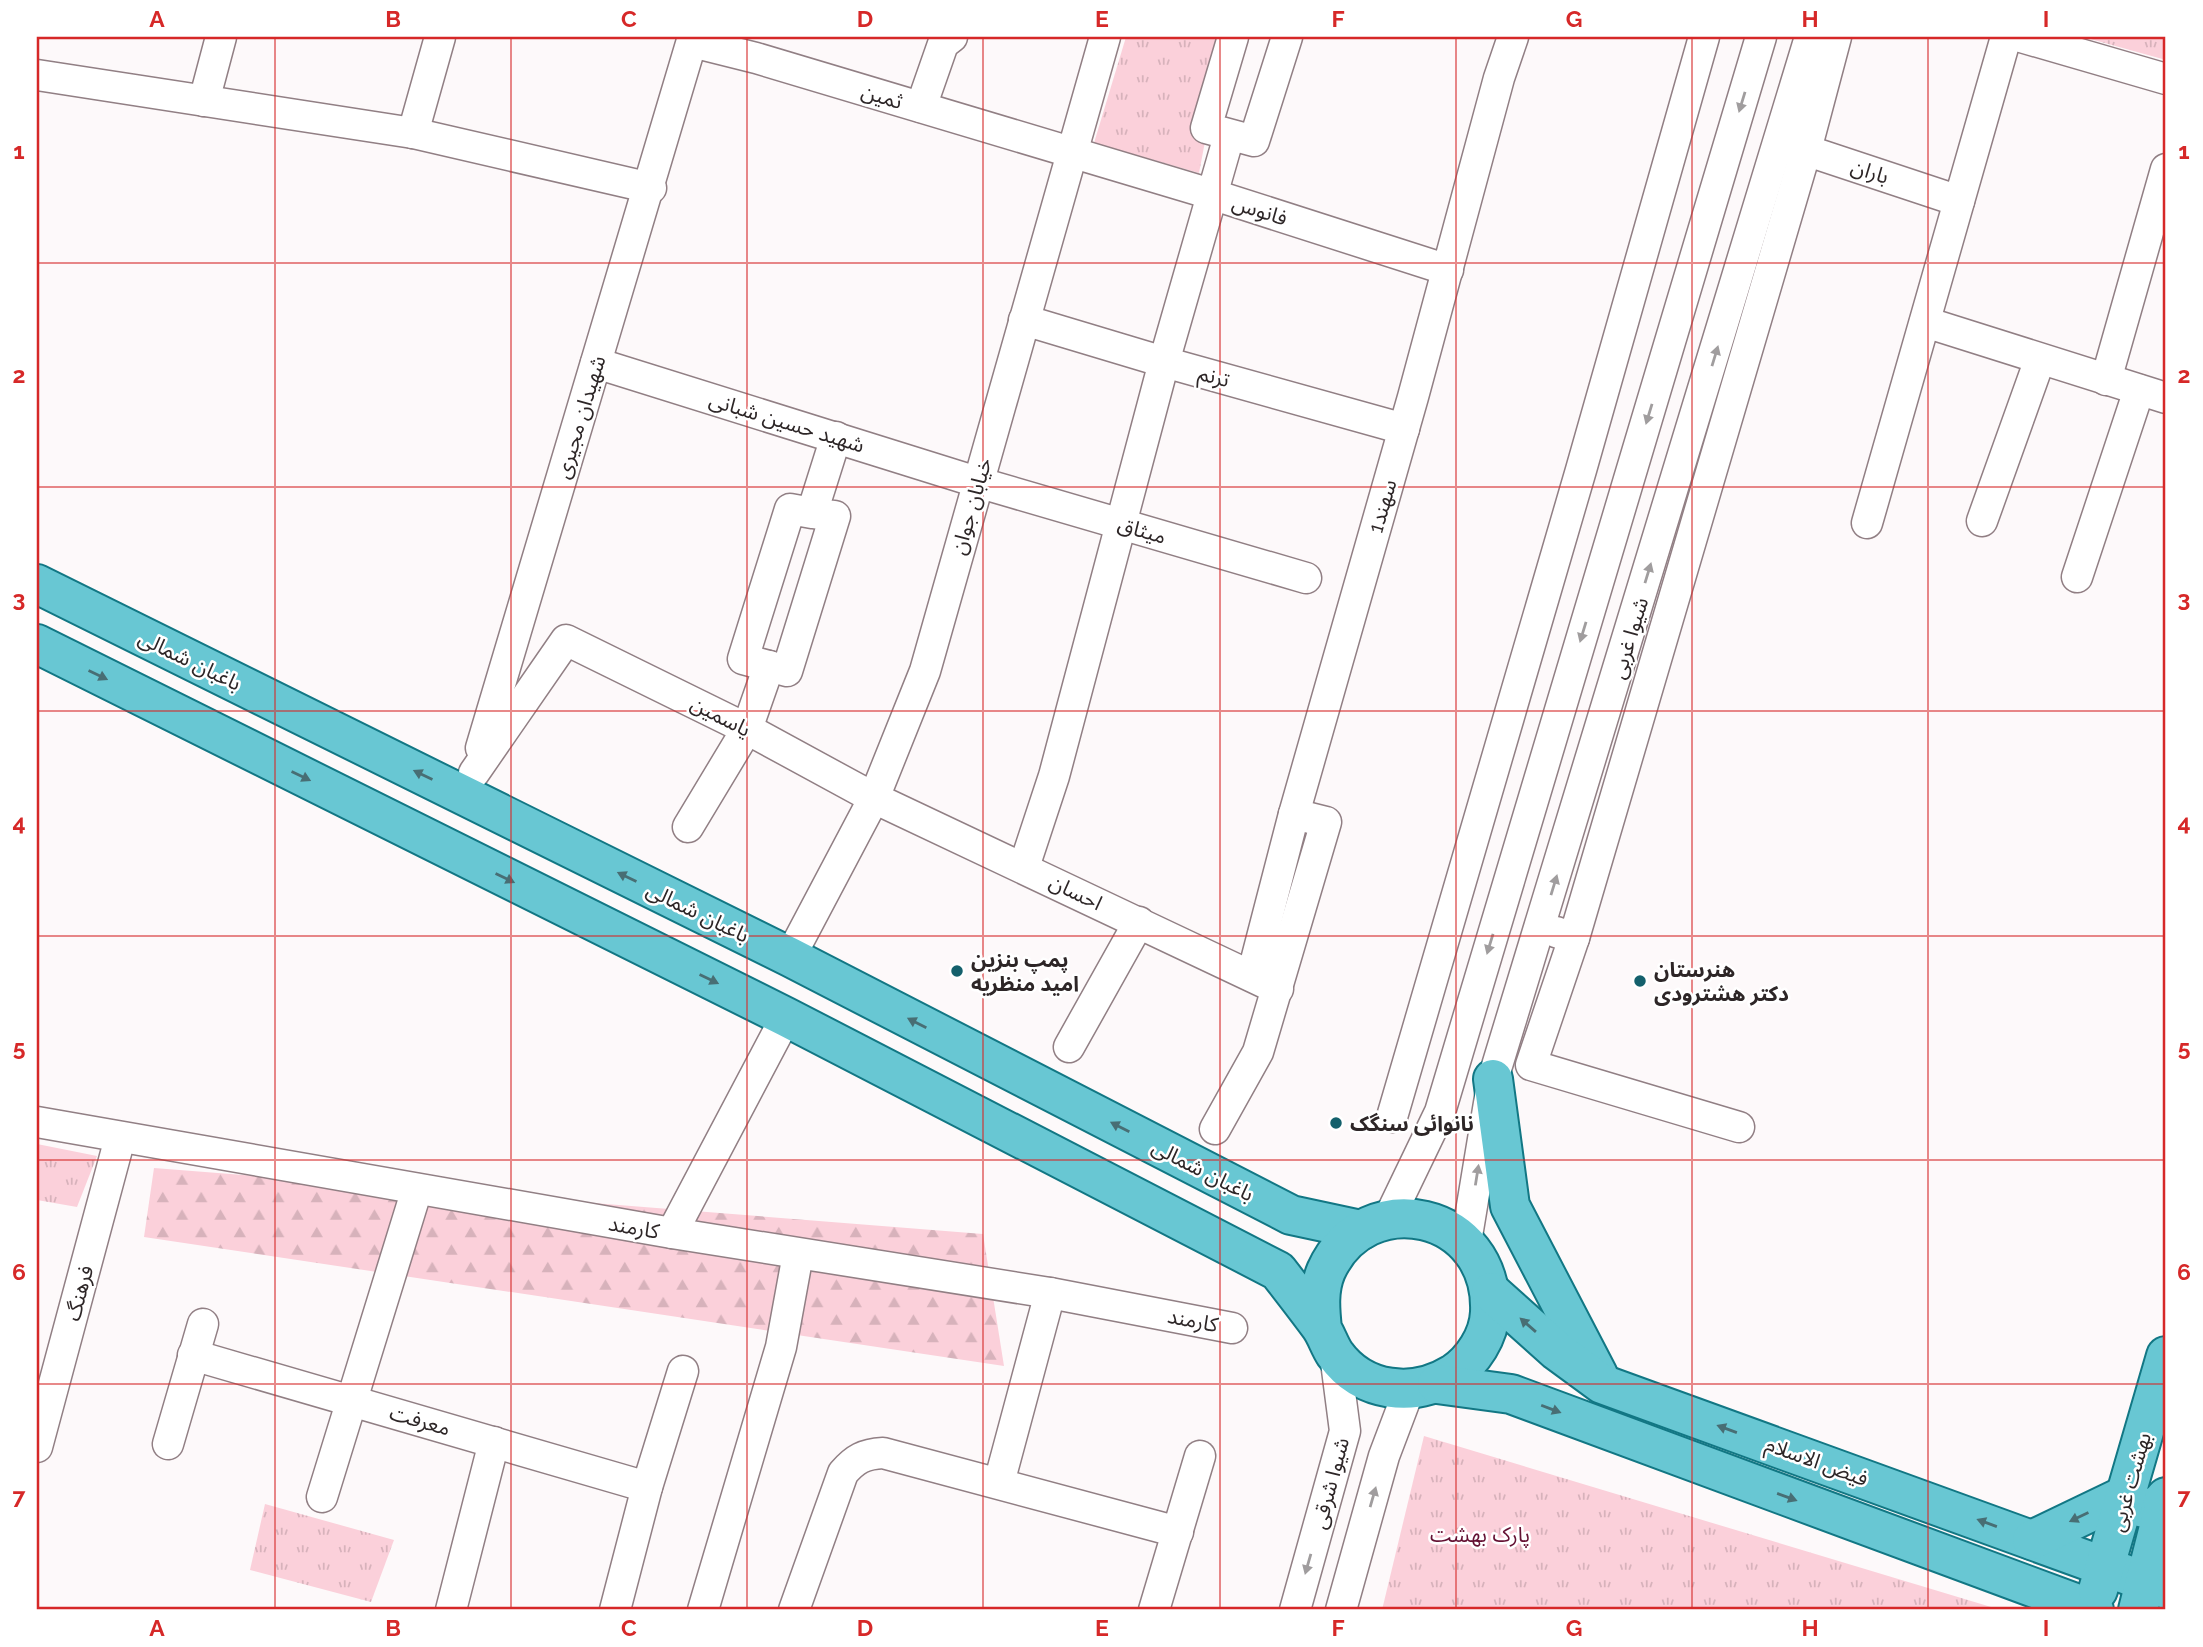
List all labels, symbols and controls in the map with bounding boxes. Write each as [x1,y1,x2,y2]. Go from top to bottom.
text: A [149,5,165,32]
text: B [385,5,401,32]
text: C [621,5,637,32]
text: D [857,5,873,32]
text: E [1095,5,1109,32]
text: F [1331,5,1345,32]
text: G [1566,5,1582,32]
text: H [1801,5,1819,32]
text: I [2043,5,2049,32]
street label: ثمین [858,78,906,114]
one-way arrow [1736,92,1746,113]
text: 1 [13,137,25,164]
text: 1 [2178,137,2190,164]
street label: باران [1848,153,1892,189]
street label: فانوس [1229,189,1291,231]
one-way arrow [1710,345,1720,366]
street label: شهیدان مجیری [549,352,611,482]
street label: ترنم [1195,360,1232,395]
text: 2 [13,361,25,388]
text: 2 [2178,361,2190,388]
street label: شهید حسین شبانی [706,386,868,458]
one-way arrow [1643,404,1653,425]
street label: خیابان جوان [945,455,997,557]
street label: 1سهند [1362,476,1402,536]
street label: میثاق [1115,511,1169,549]
one-way arrow [1644,563,1654,584]
text: 3 [13,585,25,612]
text: 3 [2178,585,2190,612]
street label: شیوا غربی [1605,594,1653,682]
one-way arrow [1578,622,1588,643]
street label: باغبان شمالی [135,624,245,696]
one-way arrow [88,669,108,680]
street label: یاسمین [687,690,755,742]
one-way arrow [413,770,433,781]
one-way arrow [291,771,311,782]
text: 4 [12,809,26,836]
text: 4 [2177,809,2191,836]
street label: احسان [1045,869,1107,915]
one-way arrow [617,871,637,882]
one-way arrow [495,872,515,883]
one-way arrow [1549,874,1559,895]
street label: باغبان شمالی [643,876,753,948]
one-way arrow [1485,934,1495,955]
place label: پمپ بنزین امید منظریه [971,947,1079,996]
place label: هنرستان دکتر هشترودی [1654,957,1789,1006]
marker: پمپ بنزین امید منظریه [949,963,965,979]
marker: هنرستان دکتر هشترودی [1632,973,1648,989]
one-way arrow [699,974,719,985]
one-way arrow [907,1017,927,1029]
text: 5 [13,1034,26,1061]
text: 5 [2178,1034,2191,1061]
place label: نانوائی سنگک [1350,1111,1474,1136]
marker: نانوائی سنگک [1328,1115,1344,1131]
one-way arrow [1110,1121,1130,1133]
street label: باغبان شمالی [1148,1134,1258,1206]
one-way arrow [1472,1164,1483,1186]
street label: کارمند [607,1210,662,1244]
text: 6 [12,1258,26,1285]
text: 6 [2177,1258,2191,1285]
street label: فرهنگ [60,1262,98,1324]
street label: کارمند [1166,1303,1221,1337]
one-way arrow [1519,1317,1537,1333]
street label: معرفت [387,1399,453,1441]
one-way arrow [1540,1404,1561,1415]
one-way arrow [1717,1423,1738,1434]
street label: بهشت غربی [2104,1430,2156,1534]
street label: فیض الاسلام [1761,1431,1872,1495]
street label: شیوا شرقی [1306,1435,1354,1531]
text: 7 [13,1482,26,1509]
text: 7 [2178,1482,2191,1509]
one-way arrow [1368,1486,1378,1507]
one-way arrow [1776,1492,1797,1503]
one-way arrow [2069,1511,2089,1522]
one-way arrow [1977,1517,1998,1528]
park label: پارک بهشت [1430,1522,1530,1548]
one-way arrow [1302,1554,1312,1575]
text: A [149,1614,165,1641]
text: B [385,1614,401,1641]
text: C [621,1614,637,1641]
text: D [857,1614,873,1641]
text: E [1095,1614,1109,1641]
text: F [1331,1614,1345,1641]
text: G [1566,1614,1582,1641]
text: H [1801,1614,1819,1641]
text: I [2043,1614,2049,1641]

